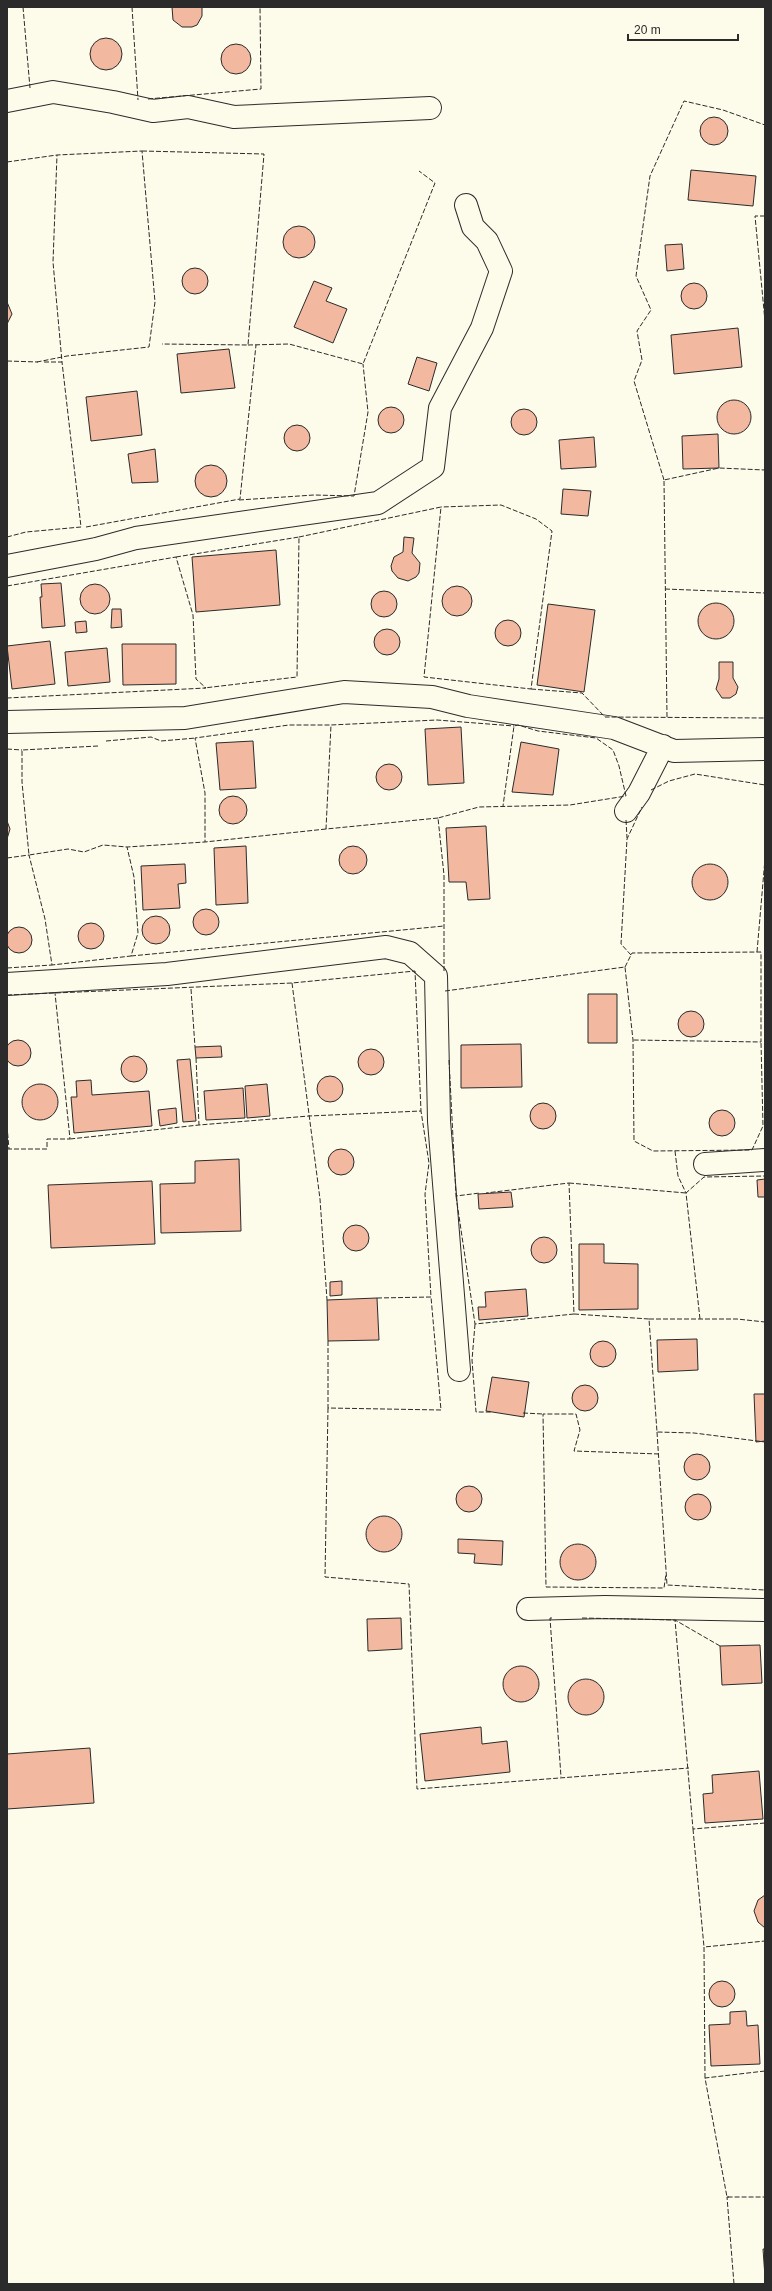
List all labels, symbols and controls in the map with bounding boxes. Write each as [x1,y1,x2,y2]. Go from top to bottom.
scale bar [628,16,738,42]
text: 20 m [634,23,661,37]

